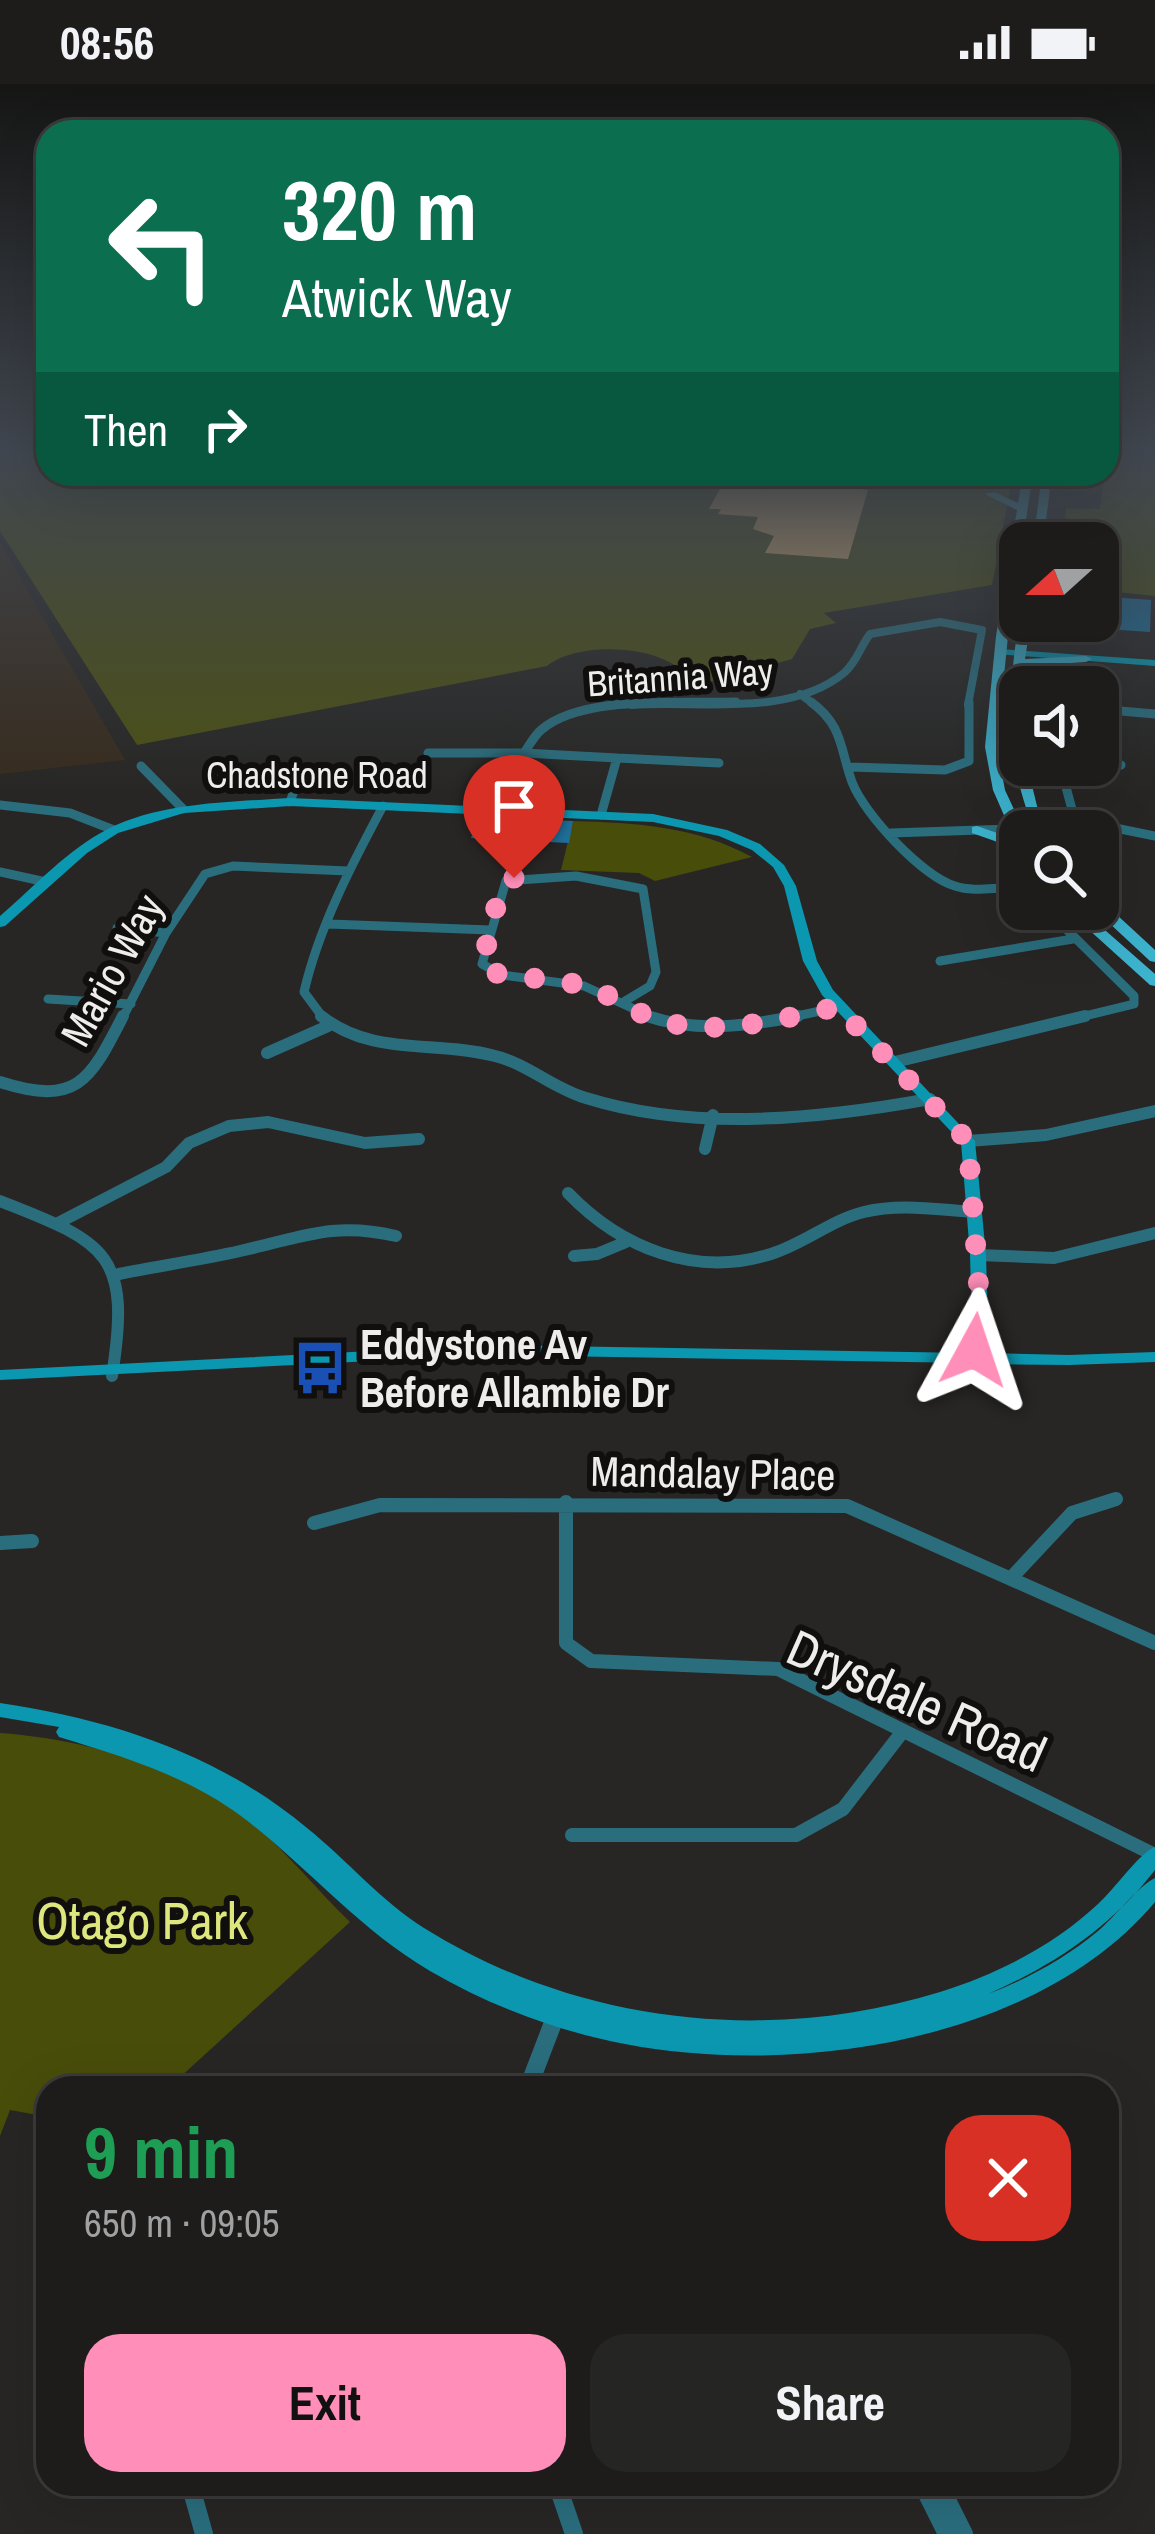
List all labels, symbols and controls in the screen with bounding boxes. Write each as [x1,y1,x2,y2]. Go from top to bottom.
text: 08:56 [60,12,154,73]
text: 320 m [282,153,477,266]
icon: left [84,168,240,324]
text: Atwick Way [282,261,512,334]
icon: right [192,396,258,462]
text: Then [84,399,168,460]
north arrow [999,522,1119,642]
map controls [999,522,1119,930]
street label: Britannia Way [586,647,775,707]
button: sound [999,666,1119,786]
street label: Chadstone Road [206,751,428,799]
pin [463,755,565,878]
icon: arrive [481,773,547,839]
button: search [999,810,1119,930]
street label: Mario Way [47,884,177,1056]
position arrow [911,1287,1037,1413]
place label: Eddystone Av Before Allambie Dr [360,1316,669,1420]
bus stop icon: Eddystone Av Before Allambie Dr [291,1339,349,1397]
street label: Mandalay Place [590,1443,836,1503]
street label: Drysdale Road [777,1612,1057,1788]
park label: Otago Park [36,1886,248,1955]
text: 9 min [84,2103,238,2200]
button: close [945,2115,1071,2241]
text: 650 m · 09:05 [84,2197,280,2249]
button: Exit [84,2334,566,2472]
button: Share [590,2334,1071,2472]

